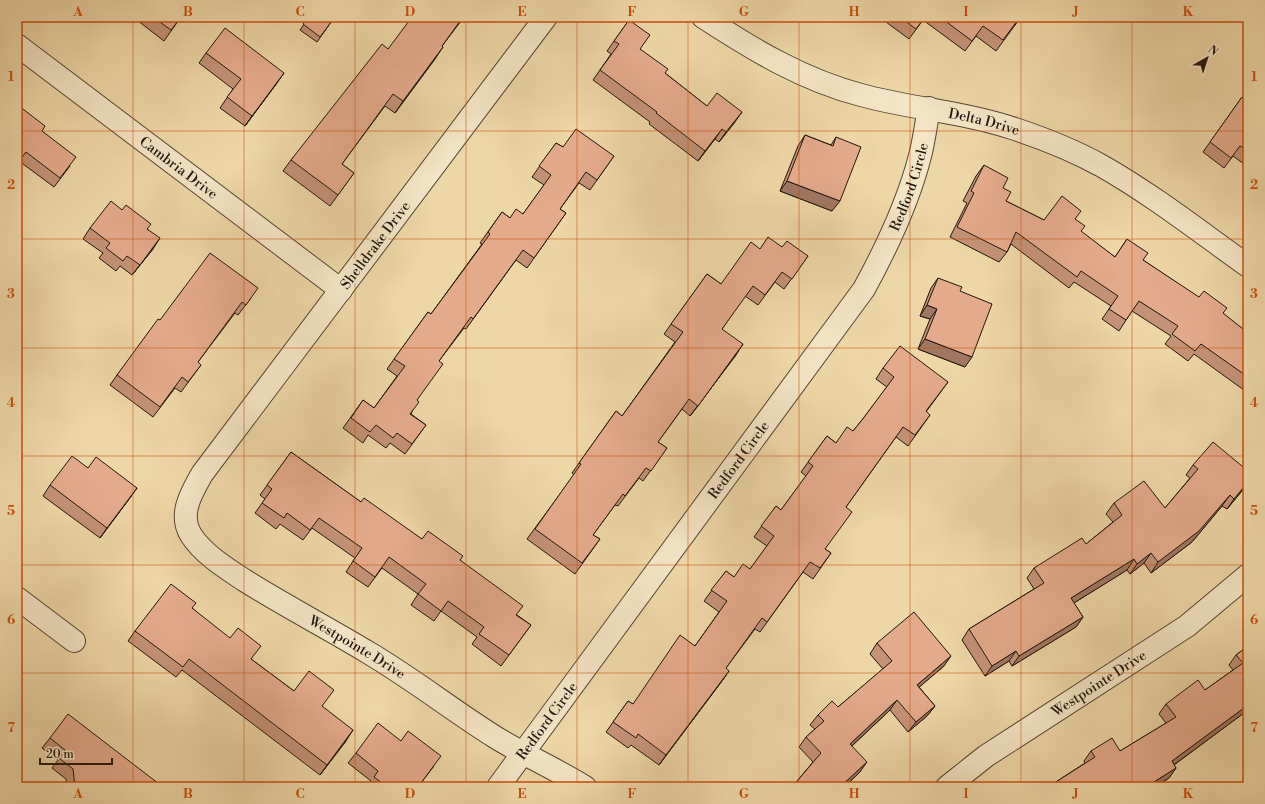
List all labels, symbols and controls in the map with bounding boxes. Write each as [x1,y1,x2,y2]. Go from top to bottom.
text: A [72,4,83,20]
text: B [183,4,193,20]
text: C [295,4,305,20]
text: D [405,4,415,20]
text: E [517,4,527,20]
text: F [627,4,637,20]
text: G [739,4,750,20]
text: H [849,4,860,20]
text: I [963,4,969,20]
text: J [1071,4,1079,20]
text: K [1183,4,1194,20]
north arrow [1187,38,1227,78]
text: N [1205,43,1221,59]
text: 1 [8,69,15,85]
text: 1 [1251,69,1258,85]
street label: Delta Drive [947,105,1022,140]
street label: Cambria Drive [136,133,221,204]
street label: Redford Circle [886,141,933,234]
text: 2 [7,177,15,193]
text: 2 [1250,177,1258,193]
street label: Shelldrake Drive [337,198,415,293]
text: 3 [7,286,15,302]
text: 3 [1250,286,1258,302]
text: 4 [7,395,16,411]
text: 4 [1250,395,1259,411]
street label: Redford Circle [705,418,774,503]
text: 5 [7,503,15,519]
text: 5 [1250,503,1258,519]
street label: Westpointe Drive [304,611,409,684]
text: 6 [7,612,15,628]
text: 6 [1250,612,1258,628]
street label: Westpointe Drive [1047,647,1150,722]
street label: Redford Circle [513,679,582,764]
text: 7 [7,720,15,736]
text: 7 [1250,720,1258,736]
scale bar [40,740,112,766]
text: 20 m [46,747,74,762]
text: A [72,786,83,802]
text: B [183,786,193,802]
text: C [295,786,305,802]
text: D [405,786,415,802]
text: E [517,786,527,802]
text: F [627,786,637,802]
text: G [739,786,750,802]
text: H [849,786,860,802]
text: I [963,786,969,802]
text: J [1071,786,1079,802]
text: K [1183,786,1194,802]

